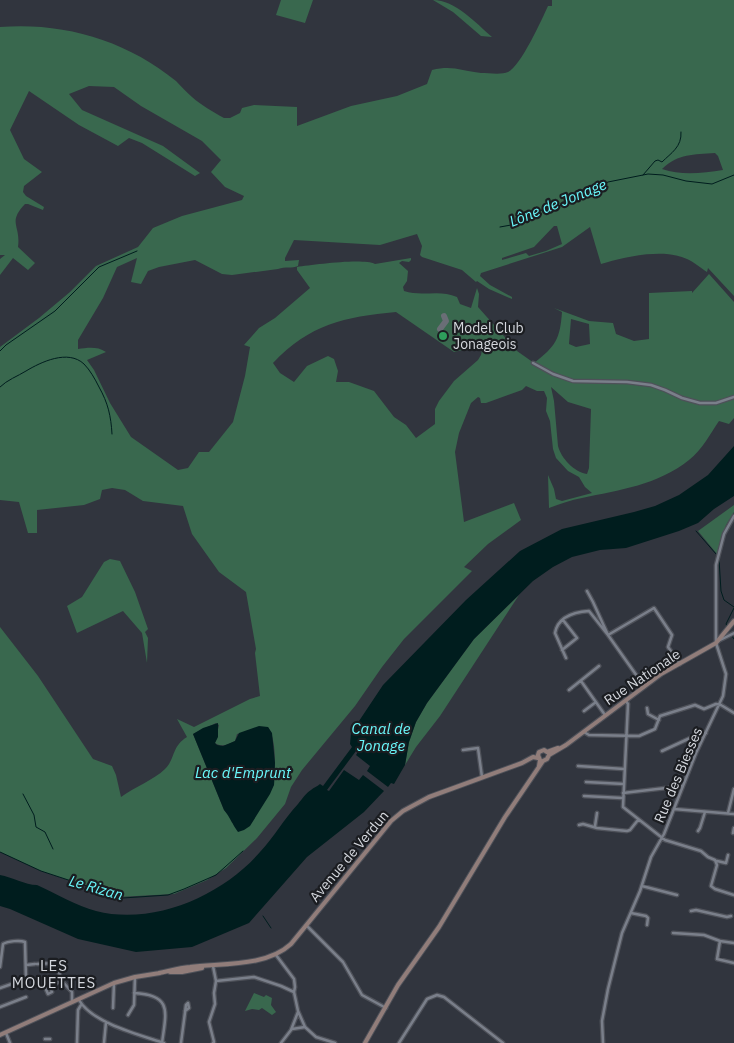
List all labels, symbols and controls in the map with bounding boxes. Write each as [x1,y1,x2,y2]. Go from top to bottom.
water label: Lône de Jonage [506,174,609,231]
place label: Model Club Jonageois [453,319,524,353]
marker: Model Club Jonageois [437,330,449,342]
street label: Rue Nationale [600,645,684,709]
water label: Canal de Jonage [352,719,411,755]
street label: Rue des Biesses [650,724,706,826]
water label: Lac d'Emprunt [195,763,292,782]
street label: Avenue de Verdun [305,807,393,905]
water label: Le Rizan [67,871,125,904]
district label: LES MOUETTES [12,956,96,992]

